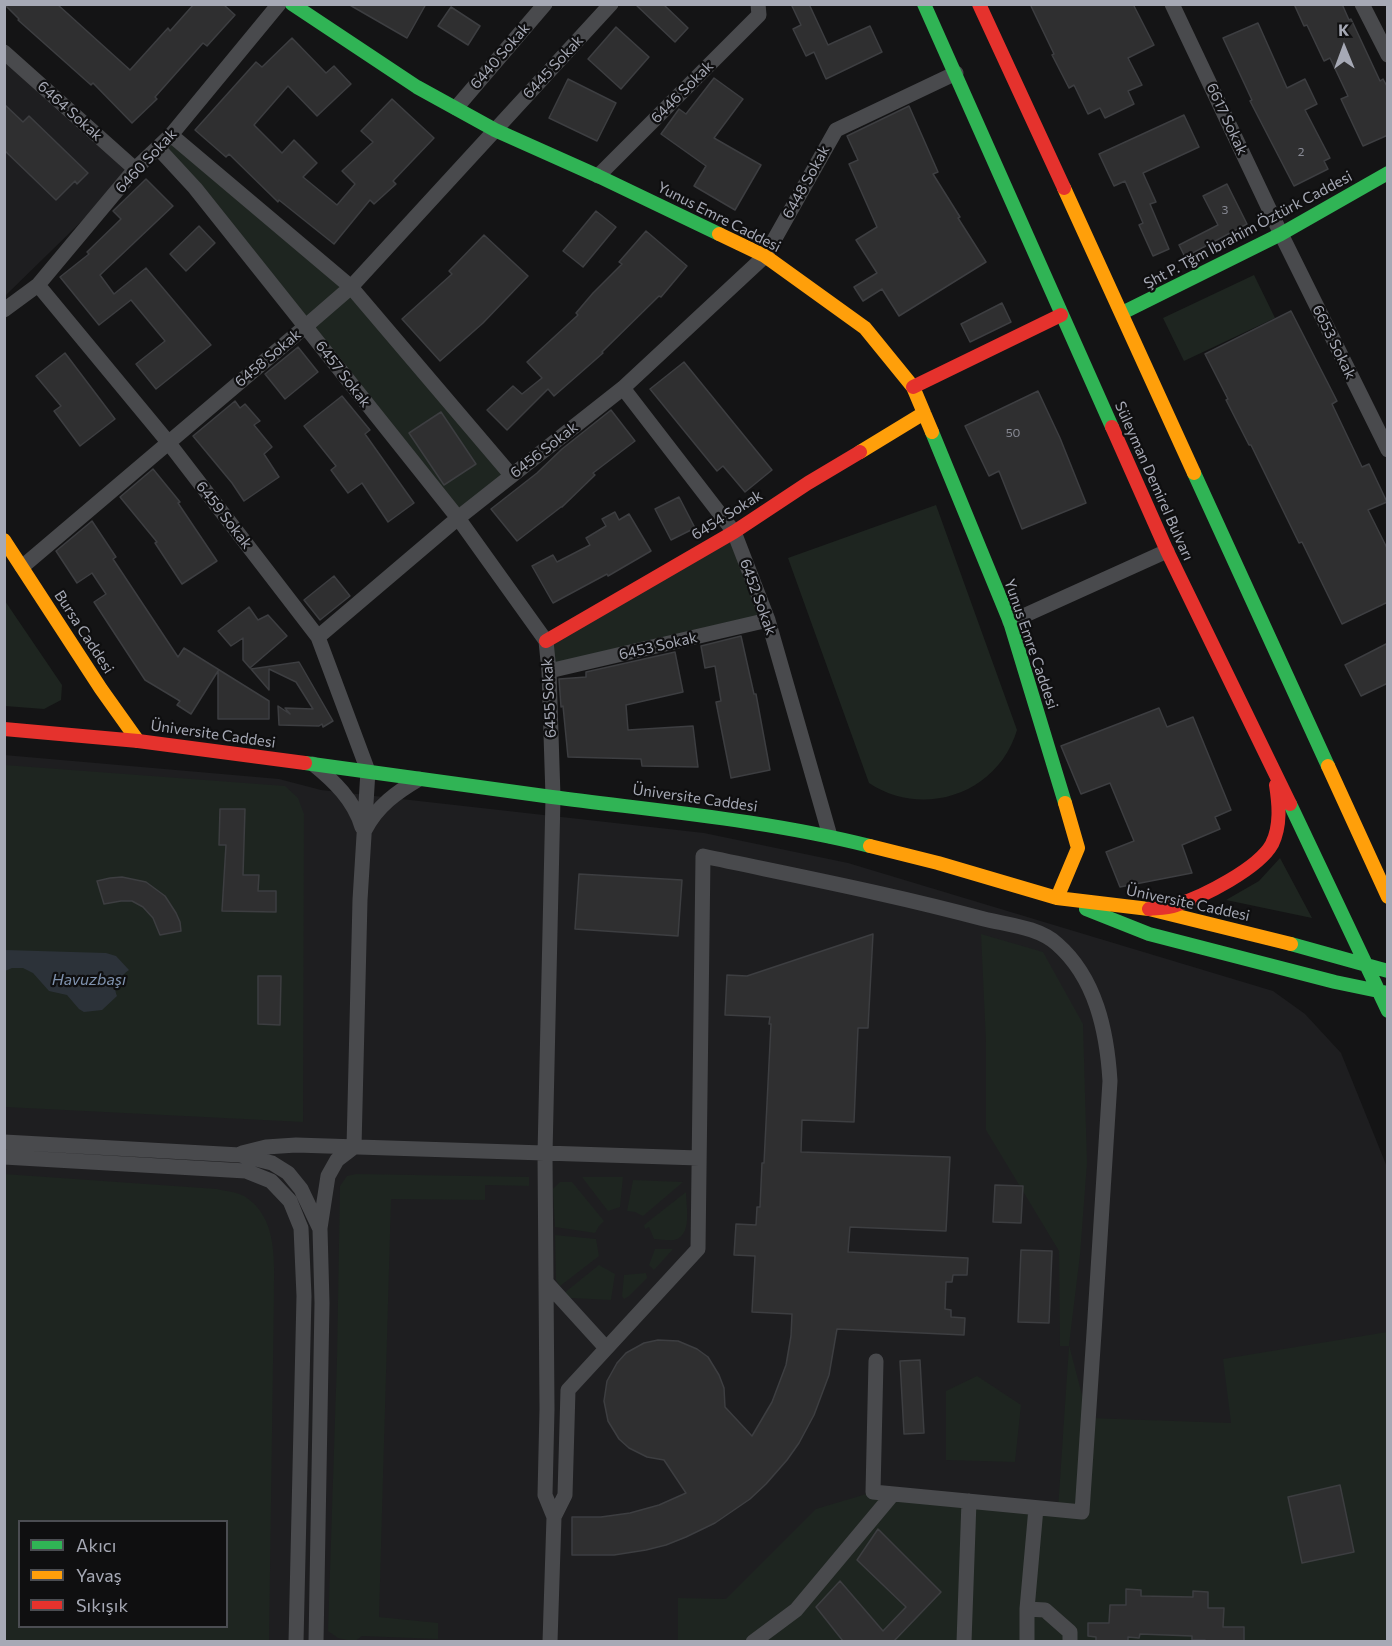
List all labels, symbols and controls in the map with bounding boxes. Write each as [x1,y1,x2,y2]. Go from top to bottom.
north arrow [1314,18,1374,78]
street label: 6440 Sokak [466,19,534,93]
text: K [1338,20,1349,39]
street label: 6445 Sokak [519,31,587,103]
street label: 6446 Sokak [647,57,717,127]
street label: 6464 Sokak [34,77,106,145]
street label: 6617 Sokak [1203,80,1251,158]
street label: 6460 Sokak [112,125,180,197]
street label: 6448 Sokak [779,142,833,222]
house number: 2 [1298,145,1304,159]
street label: Şht P. Tğm İbrahim Öztürk Caddesi [1141,167,1355,293]
street label: Yunus Emre Caddesi [654,178,784,256]
house number: 3 [1222,203,1228,217]
street label: 6653 Sokak [1308,302,1360,382]
street label: 6458 Sokak [231,325,305,391]
street label: 6457 Sokak [311,337,375,411]
street label: Süleyman Demirel Bulvarı [1111,399,1197,563]
street label: 6456 Sokak [507,418,581,482]
house number: 50 [1006,426,1020,440]
street label: 6459 Sokak [192,478,256,552]
street label: 6454 Sokak [688,486,766,544]
street label: 6452 Sokak [736,556,780,638]
street label: Yunus Emre Caddesi [1000,577,1062,711]
street label: Bursa Caddesi [50,587,118,677]
street label: 6453 Sokak [617,628,699,664]
street label: 6455 Sokak [538,658,560,738]
street label: Üniversite Caddesi [149,716,277,752]
street label: Üniversite Caddesi [631,780,759,816]
street label: Üniversite Caddesi [1124,881,1252,925]
water label: Havuzbaşı [52,970,126,990]
legend [18,1520,228,1628]
text: Akıcı [76,1534,116,1556]
text: Yavaş [76,1564,122,1586]
text: Sıkışık [76,1594,128,1616]

